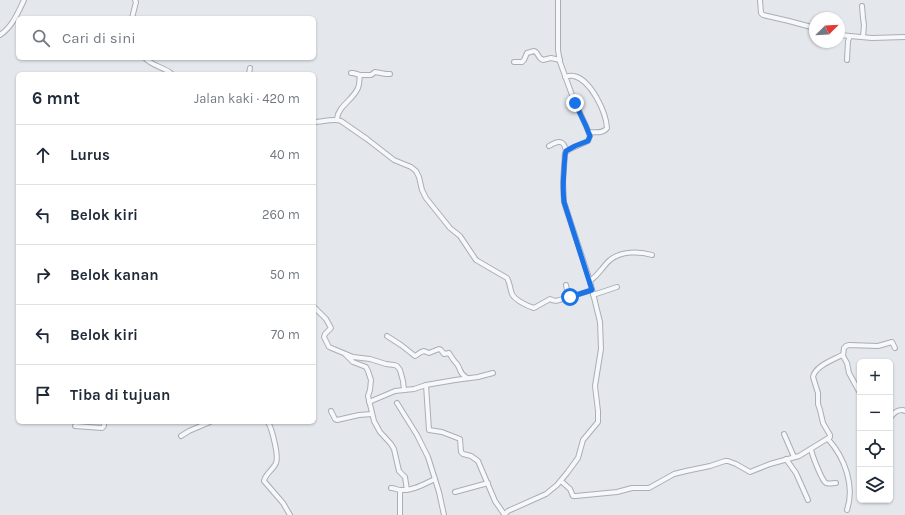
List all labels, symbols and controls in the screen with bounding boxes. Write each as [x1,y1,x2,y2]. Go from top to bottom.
north arrow [809,12,845,48]
search box [16,16,316,60]
icon: search [30,27,52,49]
text: Cari di sini [62,29,136,47]
text: 6 mnt [32,88,80,108]
text: Jalan kaki · 420 m [194,91,300,106]
route end [566,94,584,112]
icon: ahead [32,144,54,166]
text: Lurus [70,146,110,164]
text: 40 m [270,147,300,162]
icon: left [32,204,54,226]
text: Belok kiri [70,206,138,224]
text: 260 m [262,207,300,222]
icon: right [32,264,54,286]
text: Belok kanan [70,266,159,284]
text: 50 m [270,267,300,282]
route start [561,288,579,306]
icon: left [32,324,54,346]
text: Belok kiri [70,326,138,344]
text: 70 m [271,327,300,342]
map controls [857,359,893,503]
button: + [857,359,893,395]
icon: arrive [32,384,54,406]
text: Tiba di tujuan [70,386,170,404]
button: − [857,395,893,431]
button: locate [857,431,893,467]
button: layers [857,467,893,503]

